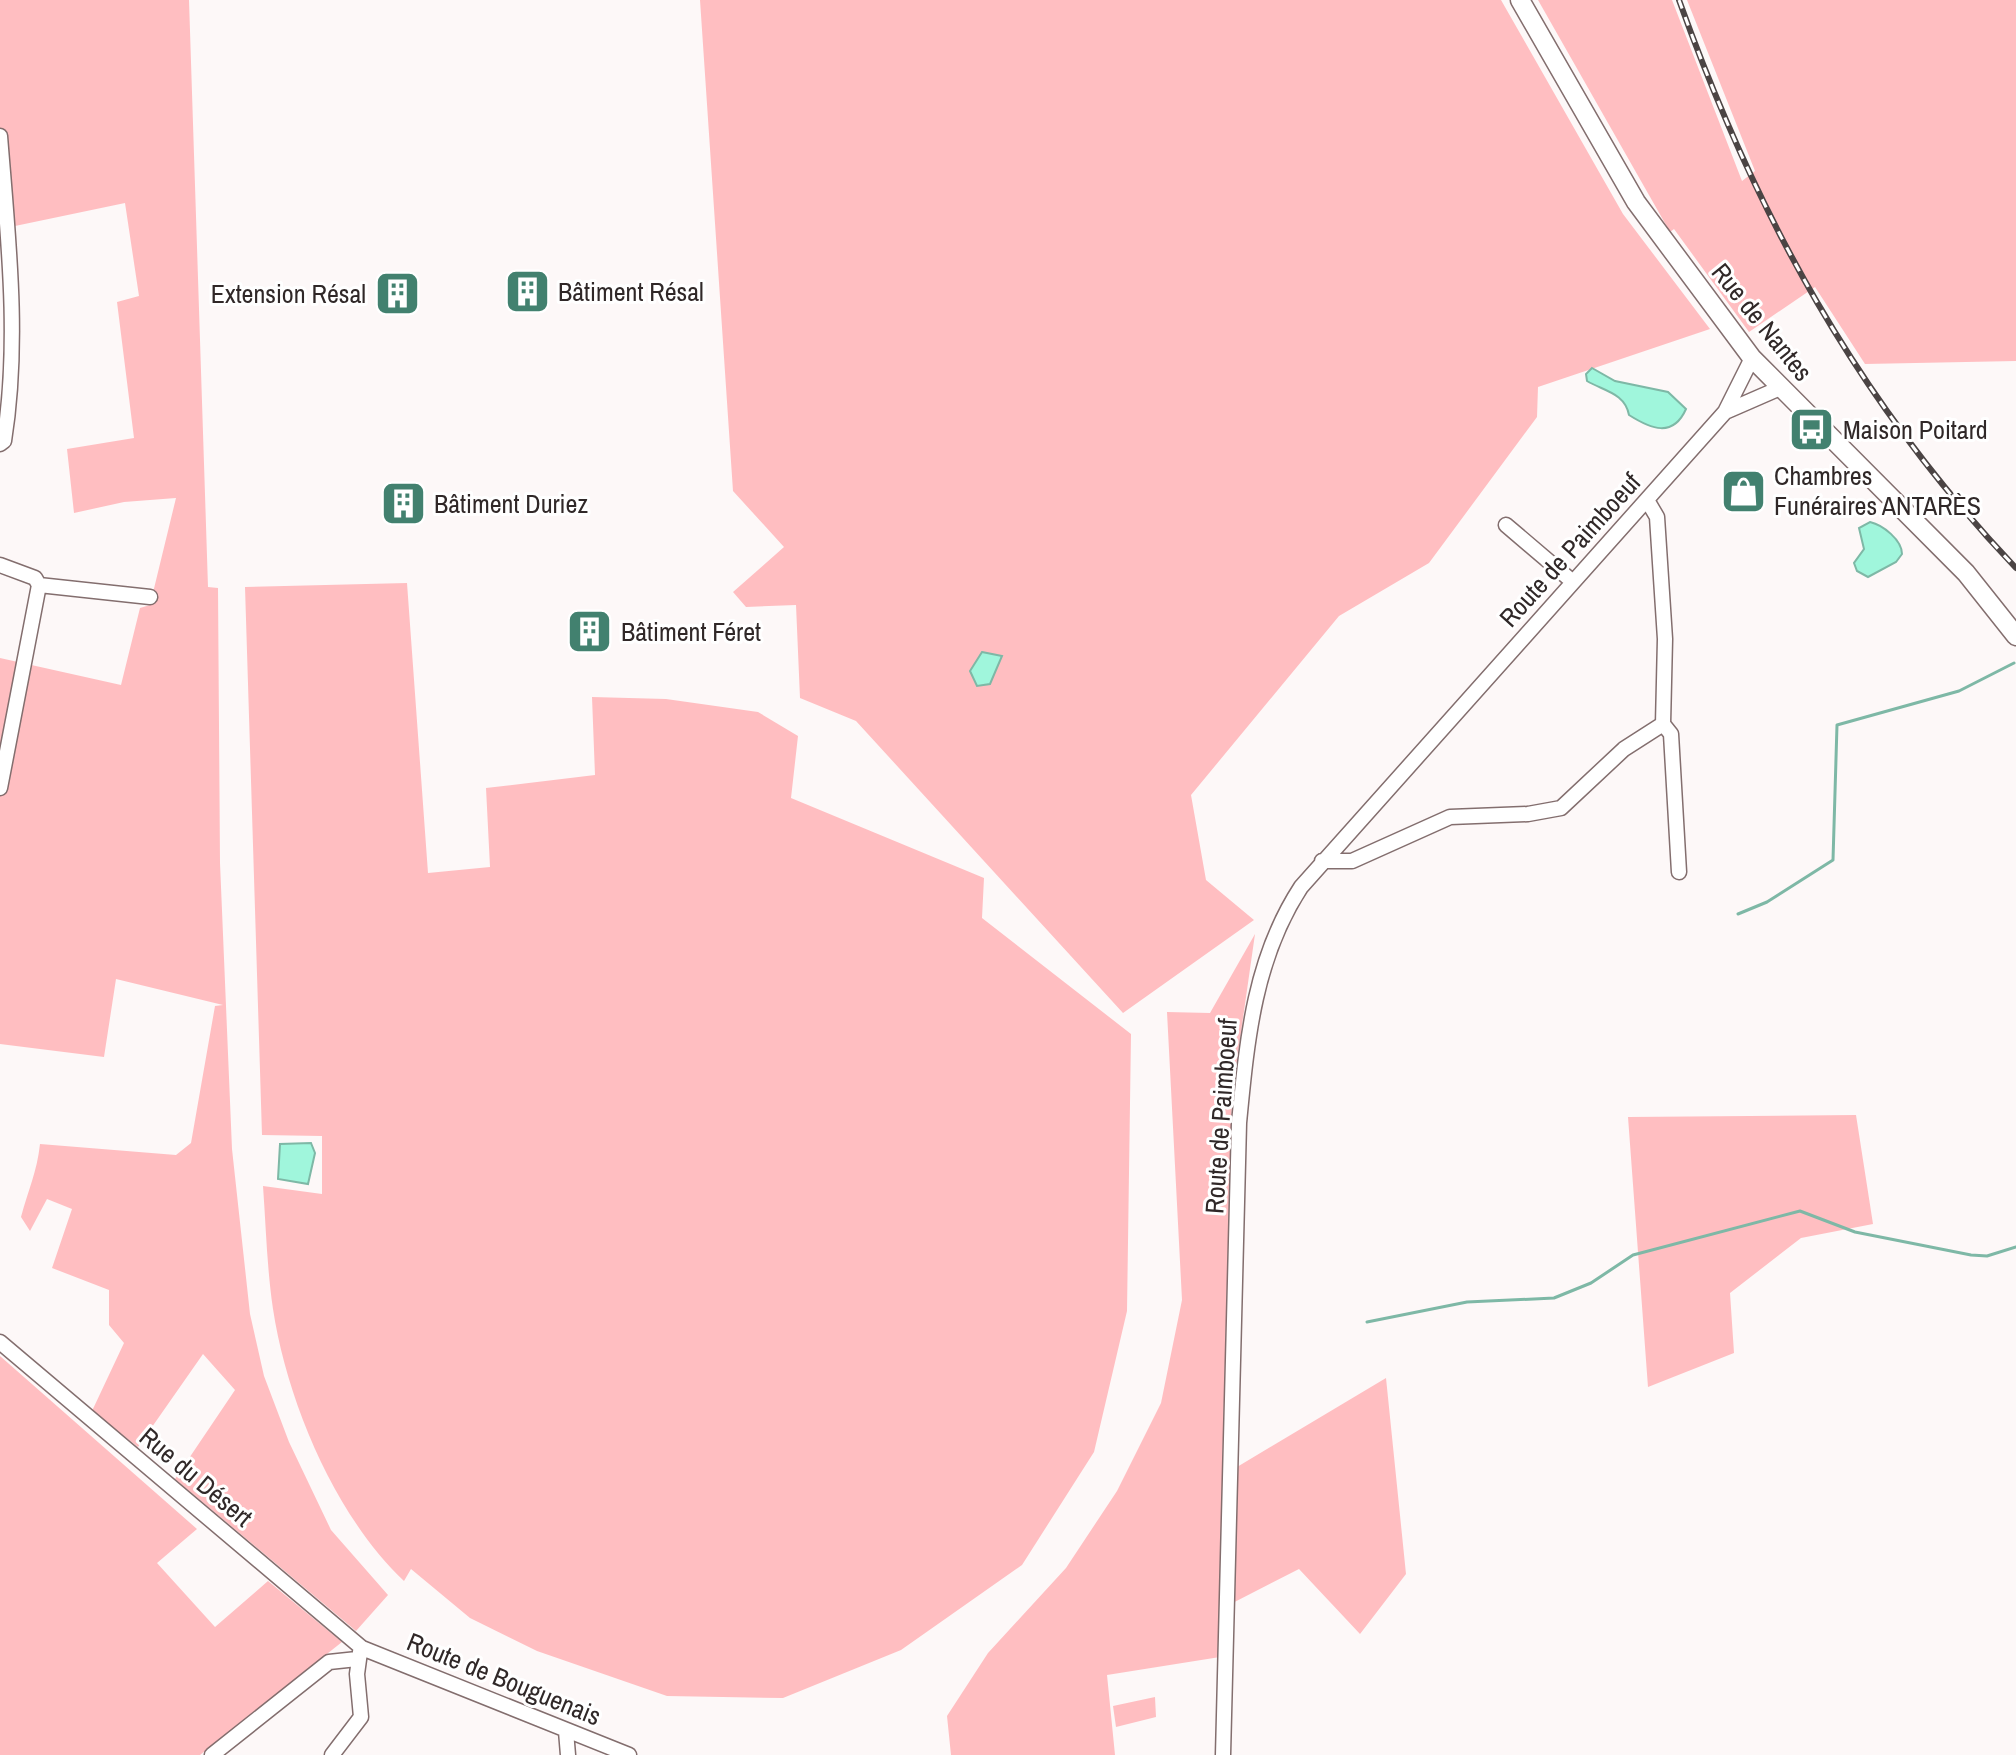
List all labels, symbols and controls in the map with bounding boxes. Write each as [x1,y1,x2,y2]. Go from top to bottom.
street label: Rue de Nantes [1704,255,1821,388]
building icon: Bâtiment Résal [503,268,551,316]
building icon: Extension Résal [373,270,421,318]
place label: Bâtiment Résal [558,274,704,309]
place label: Extension Résal [211,276,366,311]
bus stop icon: Maison Poitard [1788,406,1836,454]
place label: Maison Poitard [1843,412,1988,447]
place label: Chambres Funéraires ANTARÈS [1774,458,1981,523]
street label: Route de Paimboeuf [1491,465,1648,634]
shop icon: Chambres Funéraires ANTARÈS [1719,467,1767,515]
building icon: Bâtiment Duriez [379,480,427,528]
place label: Bâtiment Duriez [434,486,588,521]
building icon: Bâtiment Féret [566,608,614,656]
place label: Bâtiment Féret [621,614,761,649]
street label: Route de Paimboeuf [1196,1017,1245,1215]
street label: Rue du Désert [132,1419,260,1534]
street label: Route de Bouguenais [402,1624,606,1733]

